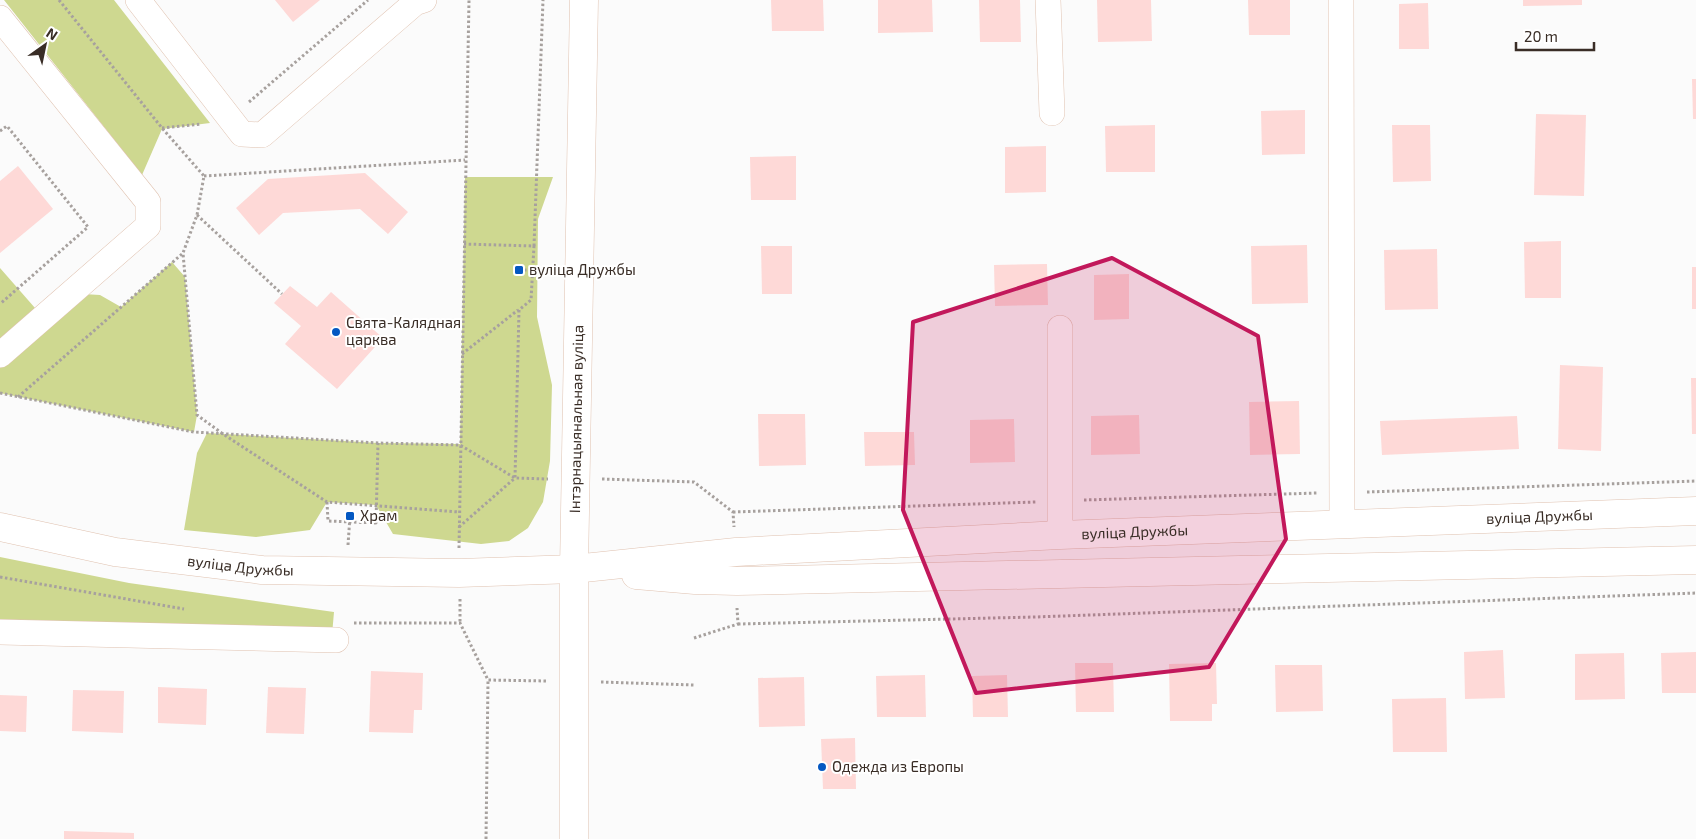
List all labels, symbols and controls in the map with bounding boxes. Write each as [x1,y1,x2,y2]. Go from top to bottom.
north arrow [20,20,70,70]
scale bar [1516,20,1594,52]
text: N [43,24,61,44]
text: 20 m [1524,27,1558,45]
place label: вуліца Дружбы [529,260,636,279]
marker: вуліца Дружбы [513,264,525,276]
place label: Свята-Калядная царква [346,313,461,348]
street label: Інтэрнацыянальная вуліца [565,325,587,513]
marker: Свята-Калядная царква [330,326,342,338]
street label: вуліца Дружбы [1486,505,1593,528]
place label: Храм [360,506,397,524]
marker: Храм [344,510,356,522]
street label: вуліца Дружбы [1081,520,1188,543]
street label: вуліца Дружбы [186,551,294,579]
place label: Одежда из Европы [832,757,964,775]
marker: Одежда из Европы [816,761,828,773]

